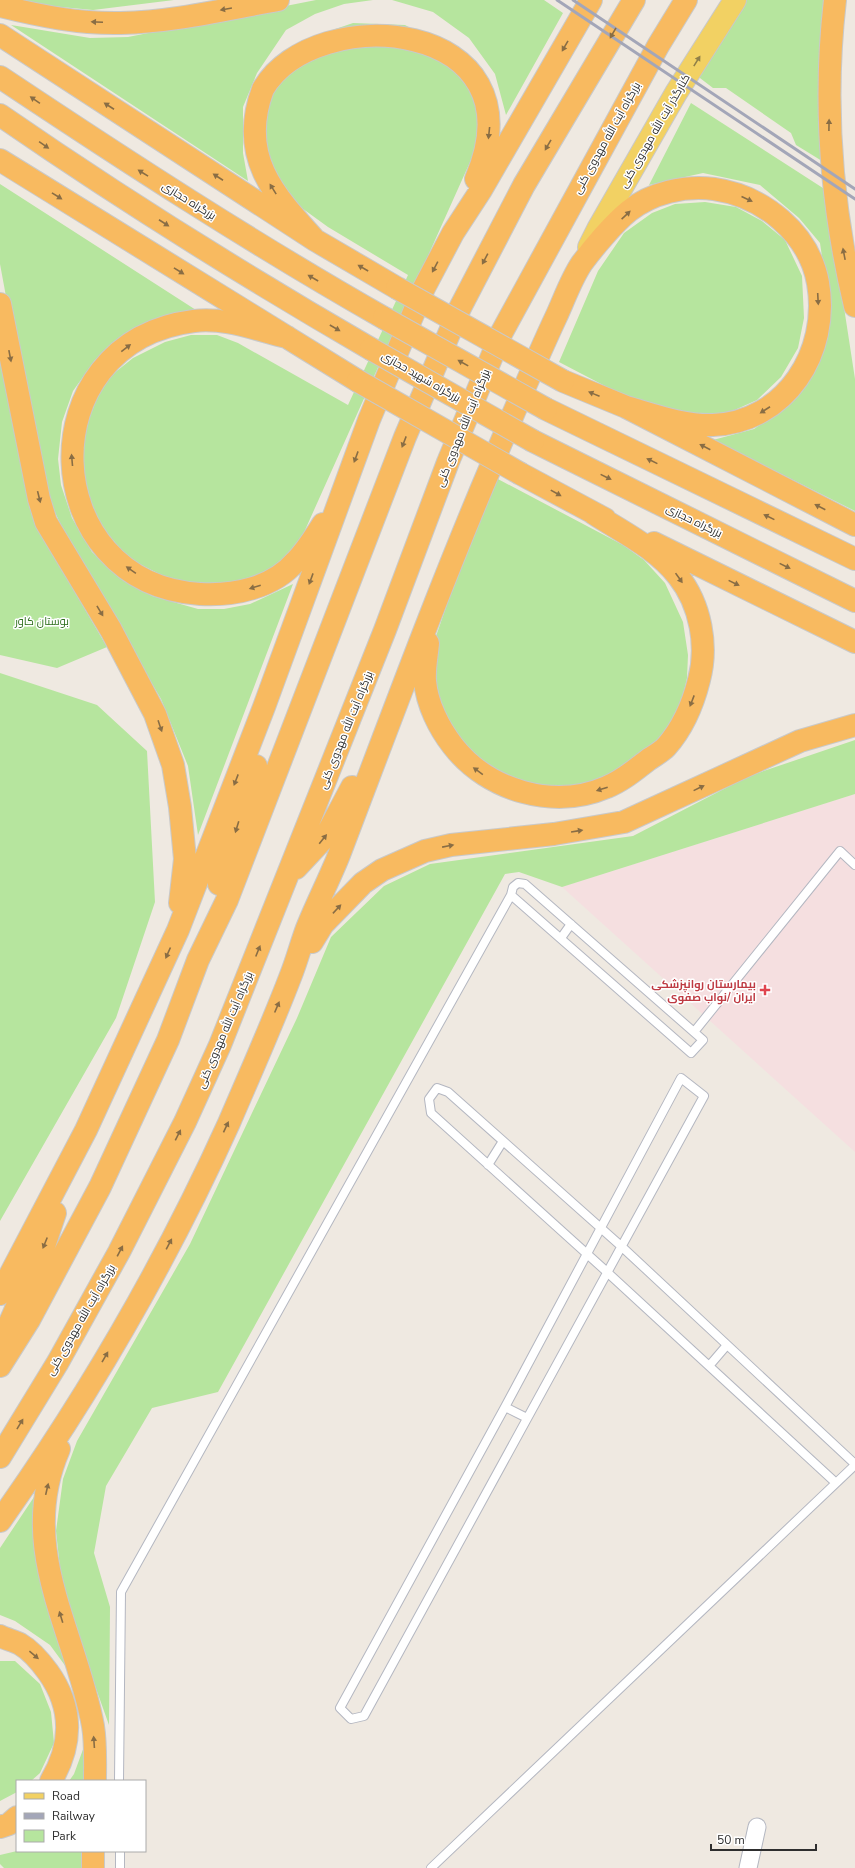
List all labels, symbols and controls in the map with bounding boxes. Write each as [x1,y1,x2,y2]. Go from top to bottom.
one-way arrow [220,6,232,12]
one-way arrow [91,19,103,26]
one-way arrow [610,27,617,39]
one-way arrow [561,40,568,52]
one-way arrow [693,56,701,66]
street label: کنارگذر آیت الله مهدوی کنی [615,71,694,191]
street label: بزرگراه آیت الله مهدوی کنی [569,79,644,197]
one-way arrow [29,97,41,104]
one-way arrow [103,102,115,109]
one-way arrow [826,119,833,131]
one-way arrow [485,127,492,139]
one-way arrow [544,139,551,151]
one-way arrow [38,141,49,149]
one-way arrow [138,169,149,176]
one-way arrow [212,173,224,180]
street label: بزرگراه حجازی [159,179,219,224]
one-way arrow [269,183,276,195]
one-way arrow [51,192,63,199]
one-way arrow [742,196,754,202]
one-way arrow [621,210,631,220]
one-way arrow [159,219,170,227]
one-way arrow [841,248,847,260]
one-way arrow [482,254,488,265]
one-way arrow [432,261,439,273]
one-way arrow [357,265,369,272]
one-way arrow [173,268,185,275]
one-way arrow [307,275,319,282]
one-way arrow [815,293,822,305]
one-way arrow [329,325,341,332]
one-way arrow [120,343,131,352]
street label: بزرگراه شهید حجازی [379,348,463,406]
one-way arrow [8,350,14,362]
one-way arrow [457,359,469,366]
street label: بزرگراه آیت الله مهدوی کنی [432,366,494,489]
one-way arrow [589,391,600,397]
one-way arrow [760,406,770,414]
one-way arrow [400,436,406,448]
one-way arrow [699,444,711,451]
one-way arrow [352,451,358,463]
one-way arrow [68,454,75,466]
one-way arrow [647,458,658,464]
one-way arrow [600,474,611,480]
one-way arrow [550,489,561,496]
one-way arrow [37,491,43,503]
street label: بزرگراه حجازی [663,501,725,541]
one-way arrow [815,504,826,510]
one-way arrow [764,514,775,520]
one-way arrow [779,563,790,569]
one-way arrow [126,566,136,574]
one-way arrow [675,573,683,583]
one-way arrow [308,574,314,586]
one-way arrow [729,579,740,586]
one-way arrow [249,584,261,590]
one-way arrow [96,605,103,617]
park label: بوستان کاور [14,614,69,629]
street label: بزرگراه آیت الله مهدوی کنی [315,668,377,791]
one-way arrow [688,696,694,708]
one-way arrow [157,721,163,733]
one-way arrow [473,766,484,775]
one-way arrow [233,774,239,786]
one-way arrow [693,785,704,791]
one-way arrow [595,786,607,792]
one-way arrow [234,821,240,833]
one-way arrow [571,828,583,834]
one-way arrow [319,833,328,844]
one-way arrow [442,843,454,849]
one-way arrow [333,904,342,914]
one-way arrow [256,945,262,957]
one-way arrow [165,947,171,958]
street label: بزرگراه آیت الله مهدوی کنی [193,969,257,1091]
place label: بیمارستان روانپزشکی ایران /نواب صفوی [651,977,756,1005]
marker: بیمارستان روانپزشکی ایران /نواب صفوی [759,984,771,996]
one-way arrow [275,1001,281,1013]
one-way arrow [223,1121,229,1133]
one-way arrow [175,1129,181,1140]
one-way arrow [41,1237,47,1249]
one-way arrow [165,1238,172,1249]
one-way arrow [117,1245,123,1257]
street label: بزرگراه آیت الله مهدوی کنی [42,1261,119,1378]
one-way arrow [101,1351,108,1363]
one-way arrow [17,1418,24,1430]
one-way arrow [44,1483,50,1495]
one-way arrow [58,1610,64,1622]
one-way arrow [28,1651,39,1660]
one-way arrow [90,1736,97,1748]
legend [16,1780,146,1852]
text: Road [52,1788,80,1804]
text: Railway [52,1808,96,1824]
scale bar [711,1826,816,1852]
text: Park [52,1828,77,1844]
text: 50 m [717,1832,745,1848]

